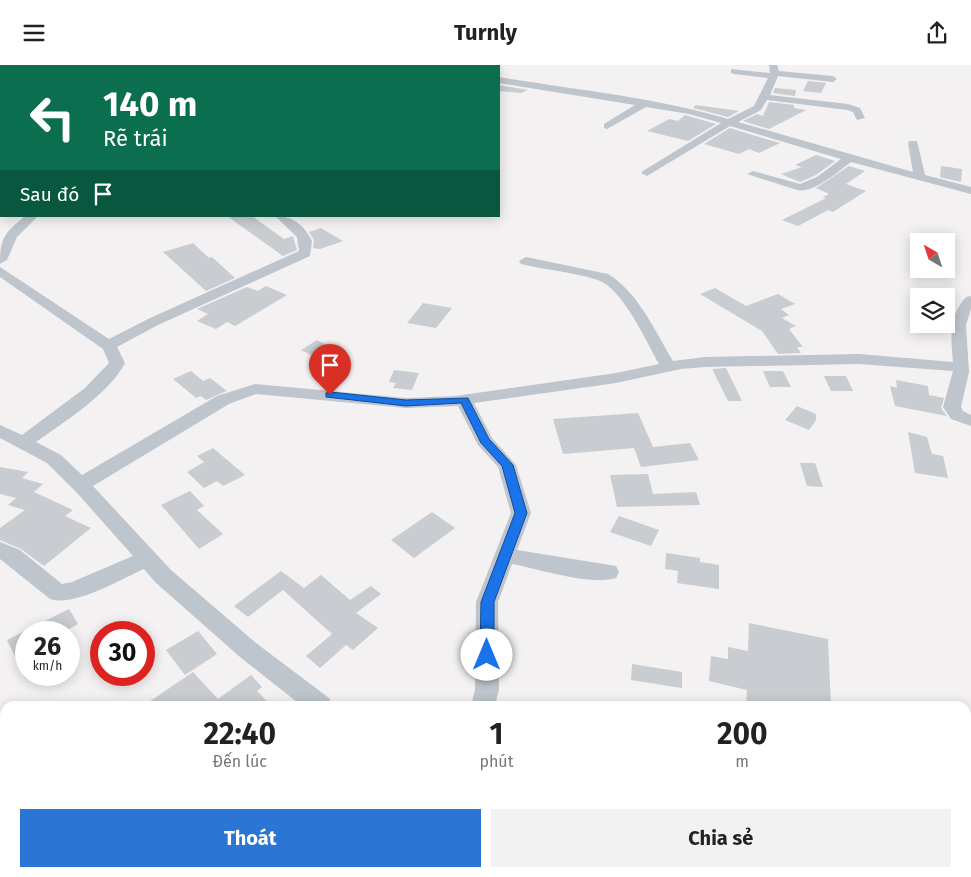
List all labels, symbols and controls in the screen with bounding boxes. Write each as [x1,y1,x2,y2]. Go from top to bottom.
icon: menu [20,19,48,47]
text: Turnly [454,19,517,46]
icon: share [923,19,951,47]
text: 140 m [103,83,197,125]
icon: left [20,85,85,150]
text: Rẽ trái [103,125,168,152]
icon: arrive [89,180,117,208]
text: Sau đó [20,183,79,206]
north arrow [910,233,955,277]
map controls [910,233,955,333]
button: layers [910,288,955,333]
pin [309,344,351,395]
icon: arrive [316,351,344,379]
speed limit sign: 30 [90,621,155,686]
position arrow [460,628,512,680]
text: 26 [34,632,61,662]
text: km/h [33,659,62,673]
text: 22:40 [203,716,276,752]
text: 1 [490,716,503,752]
text: 200 [717,716,768,752]
text: Đến lúc [213,752,267,771]
text: phút [479,752,513,771]
text: m [735,752,749,771]
button: Thoát [20,809,481,867]
button: Chia sẻ [491,809,951,867]

